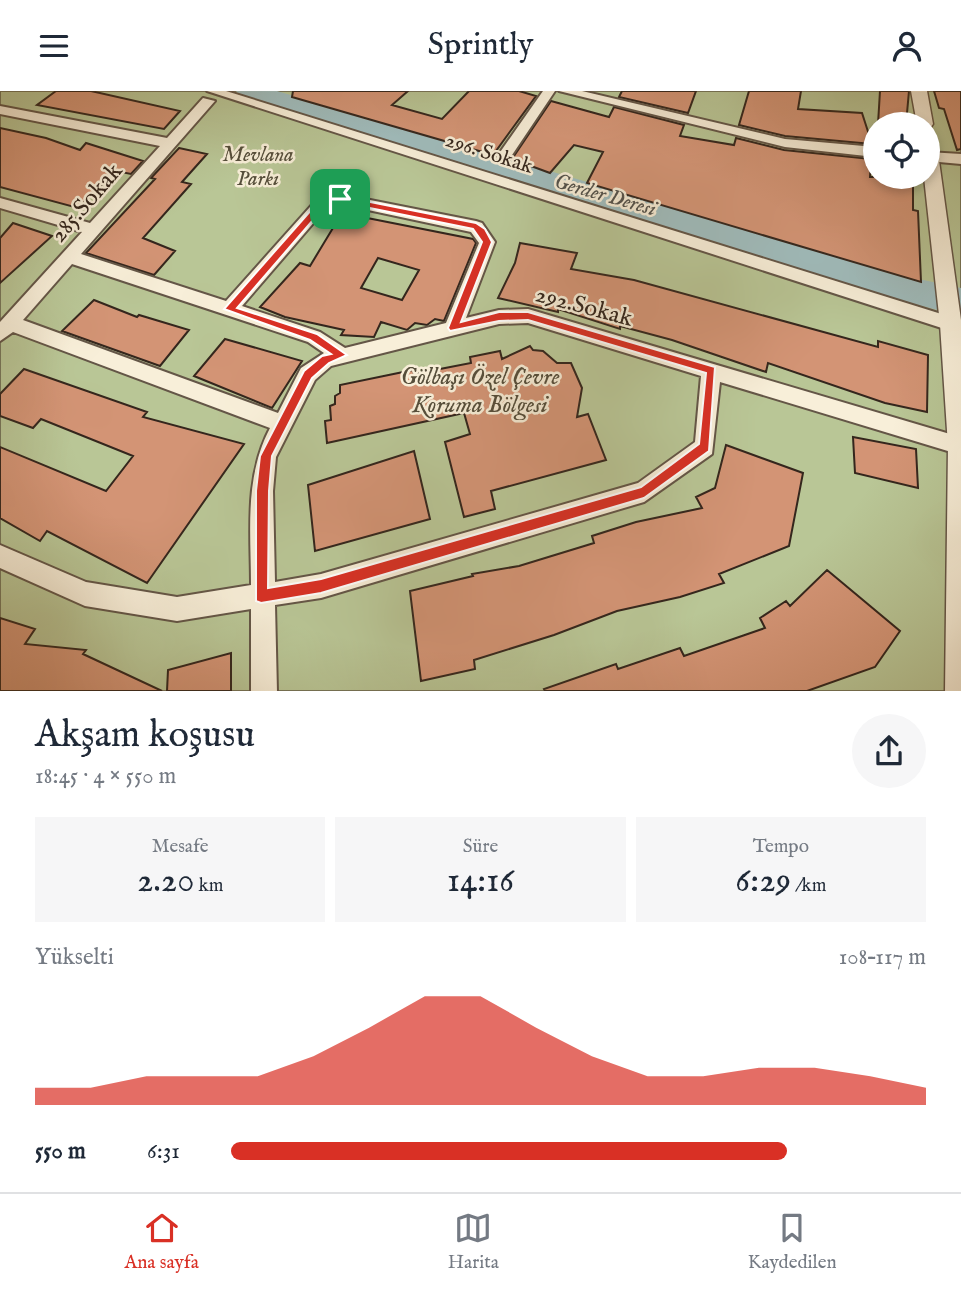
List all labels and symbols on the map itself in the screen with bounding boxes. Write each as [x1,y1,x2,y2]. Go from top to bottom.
street label: 296. Sokak [442,127,537,181]
park label: Mevlana Parkı [222,142,294,193]
street label: 285.Sokak [44,157,130,249]
pin [310,169,370,229]
water label: Gerder Deresi [551,169,661,224]
street label: 292.Sokak [532,279,636,335]
park label: Gölbaşı Özel Çevre Koruma Bölgesi [401,362,559,421]

